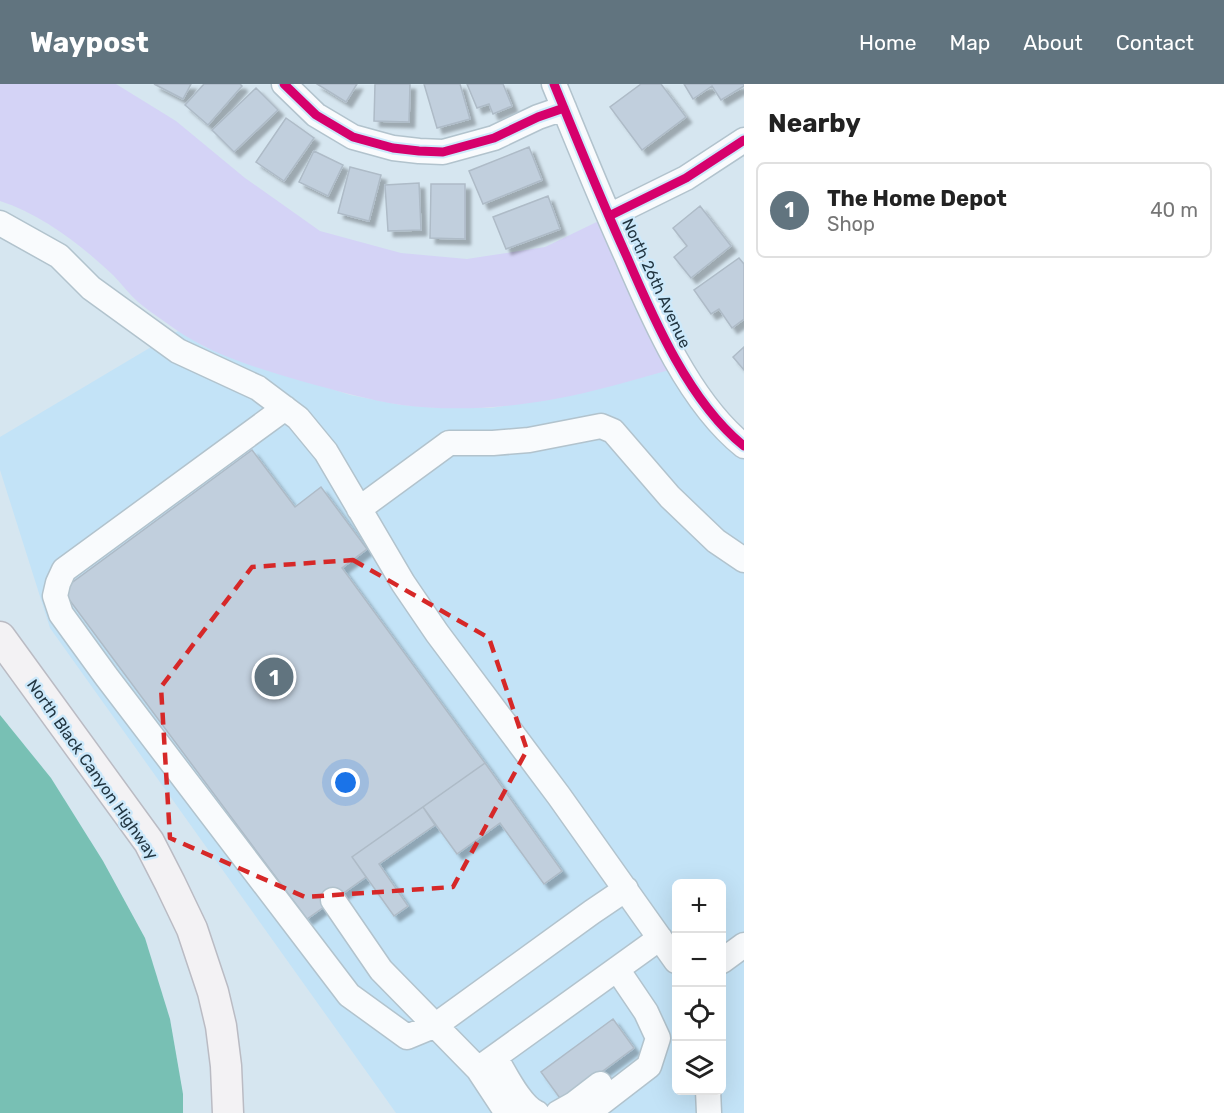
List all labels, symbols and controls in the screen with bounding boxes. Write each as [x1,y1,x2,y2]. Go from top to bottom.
text: Waypost [30,26,149,59]
text: Home [859,30,916,55]
text: Map [949,30,990,55]
text: About [1023,30,1083,55]
text: Contact [1116,30,1194,55]
text: Nearby [768,108,861,139]
text: The Home Depot [827,185,1007,212]
text: 1 [785,198,794,222]
text: 40 m [1150,198,1198,222]
text: Shop [827,212,875,236]
street label: North 26th Avenue [618,215,695,351]
pin: 1 [254,654,294,700]
street label: North Black Canyon Highway [23,676,162,863]
your location [331,768,360,797]
map controls [672,879,726,1095]
button: + [672,879,726,933]
button: − [672,933,726,987]
button: locate [672,987,726,1041]
button: layers [672,1041,726,1095]

